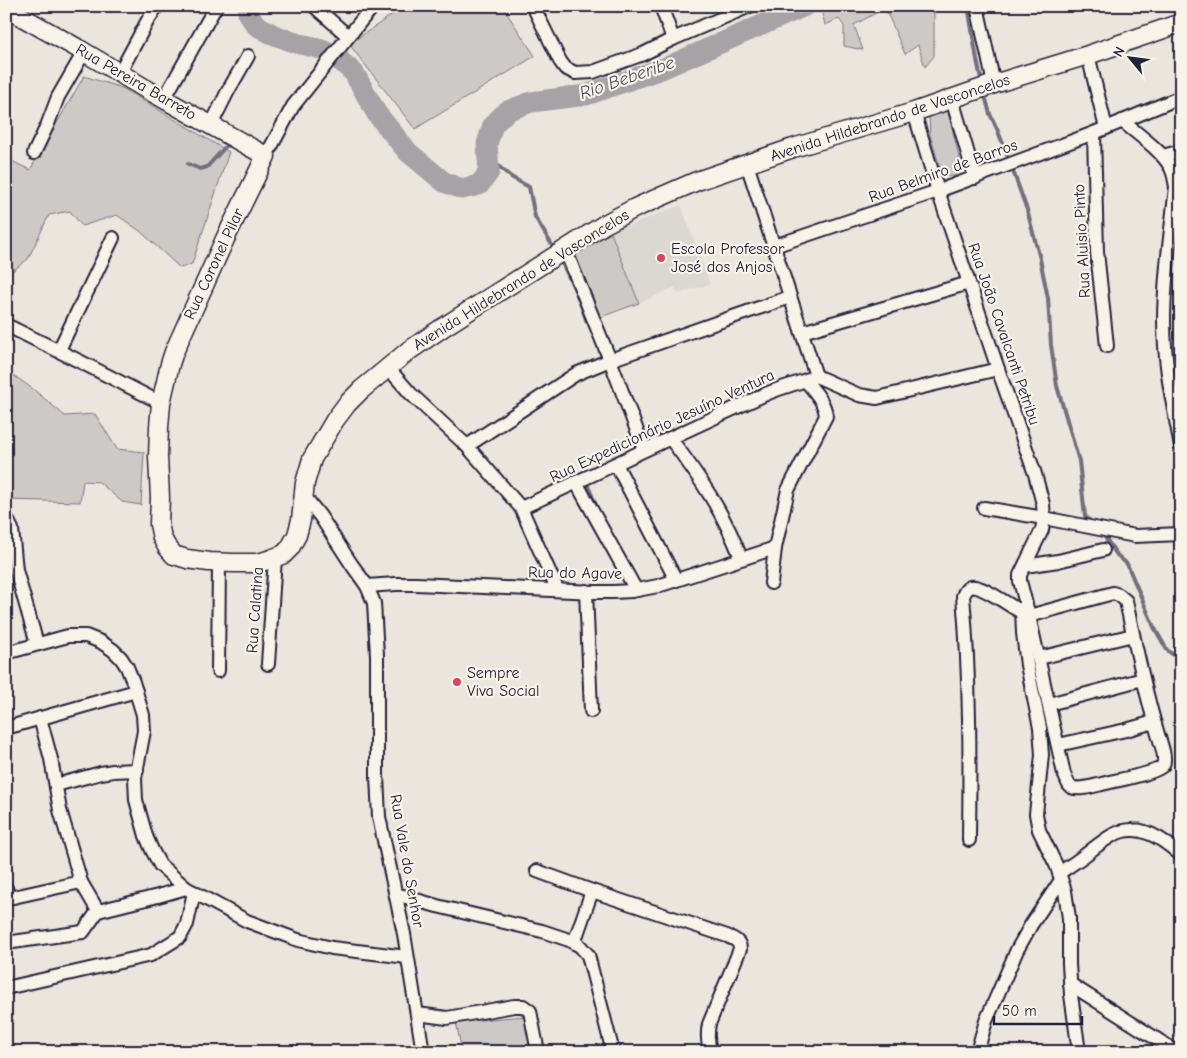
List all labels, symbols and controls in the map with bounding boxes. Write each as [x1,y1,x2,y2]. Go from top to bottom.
north arrow [1104,32,1154,82]
street label: Rua Pereira Barreto [73,40,199,124]
text: N [1109,44,1129,60]
water label: Rio Beberibe [577,52,677,104]
street label: Avenida Hildebrando de Vasconcelos [768,71,1012,165]
street label: Rua Belmiro de Barros [866,136,1020,206]
street label: Rua Aluisio Pinto [1070,184,1094,298]
street label: Rua Coronel Pilar [180,205,248,322]
street label: Avenida Hildebrando de Vasconcelos [410,206,633,354]
place label: Escola Professor José dos Anjos [671,240,785,276]
street label: Rua João Cavalcanti Petribu [964,241,1044,427]
marker: Escola Professor José dos Anjos [655,252,667,264]
street label: Rua Expedicionário Jesuíno Ventura [547,366,777,486]
street label: Rua do Agave [528,563,622,583]
street label: Rua Calatina [243,566,267,654]
place label: Sempre Viva Social [467,664,540,700]
marker: Sempre Viva Social [451,676,463,688]
street label: Rua Vale do Senhor [386,793,428,930]
scale bar [994,993,1082,1025]
text: 50 m [1002,1002,1037,1020]

